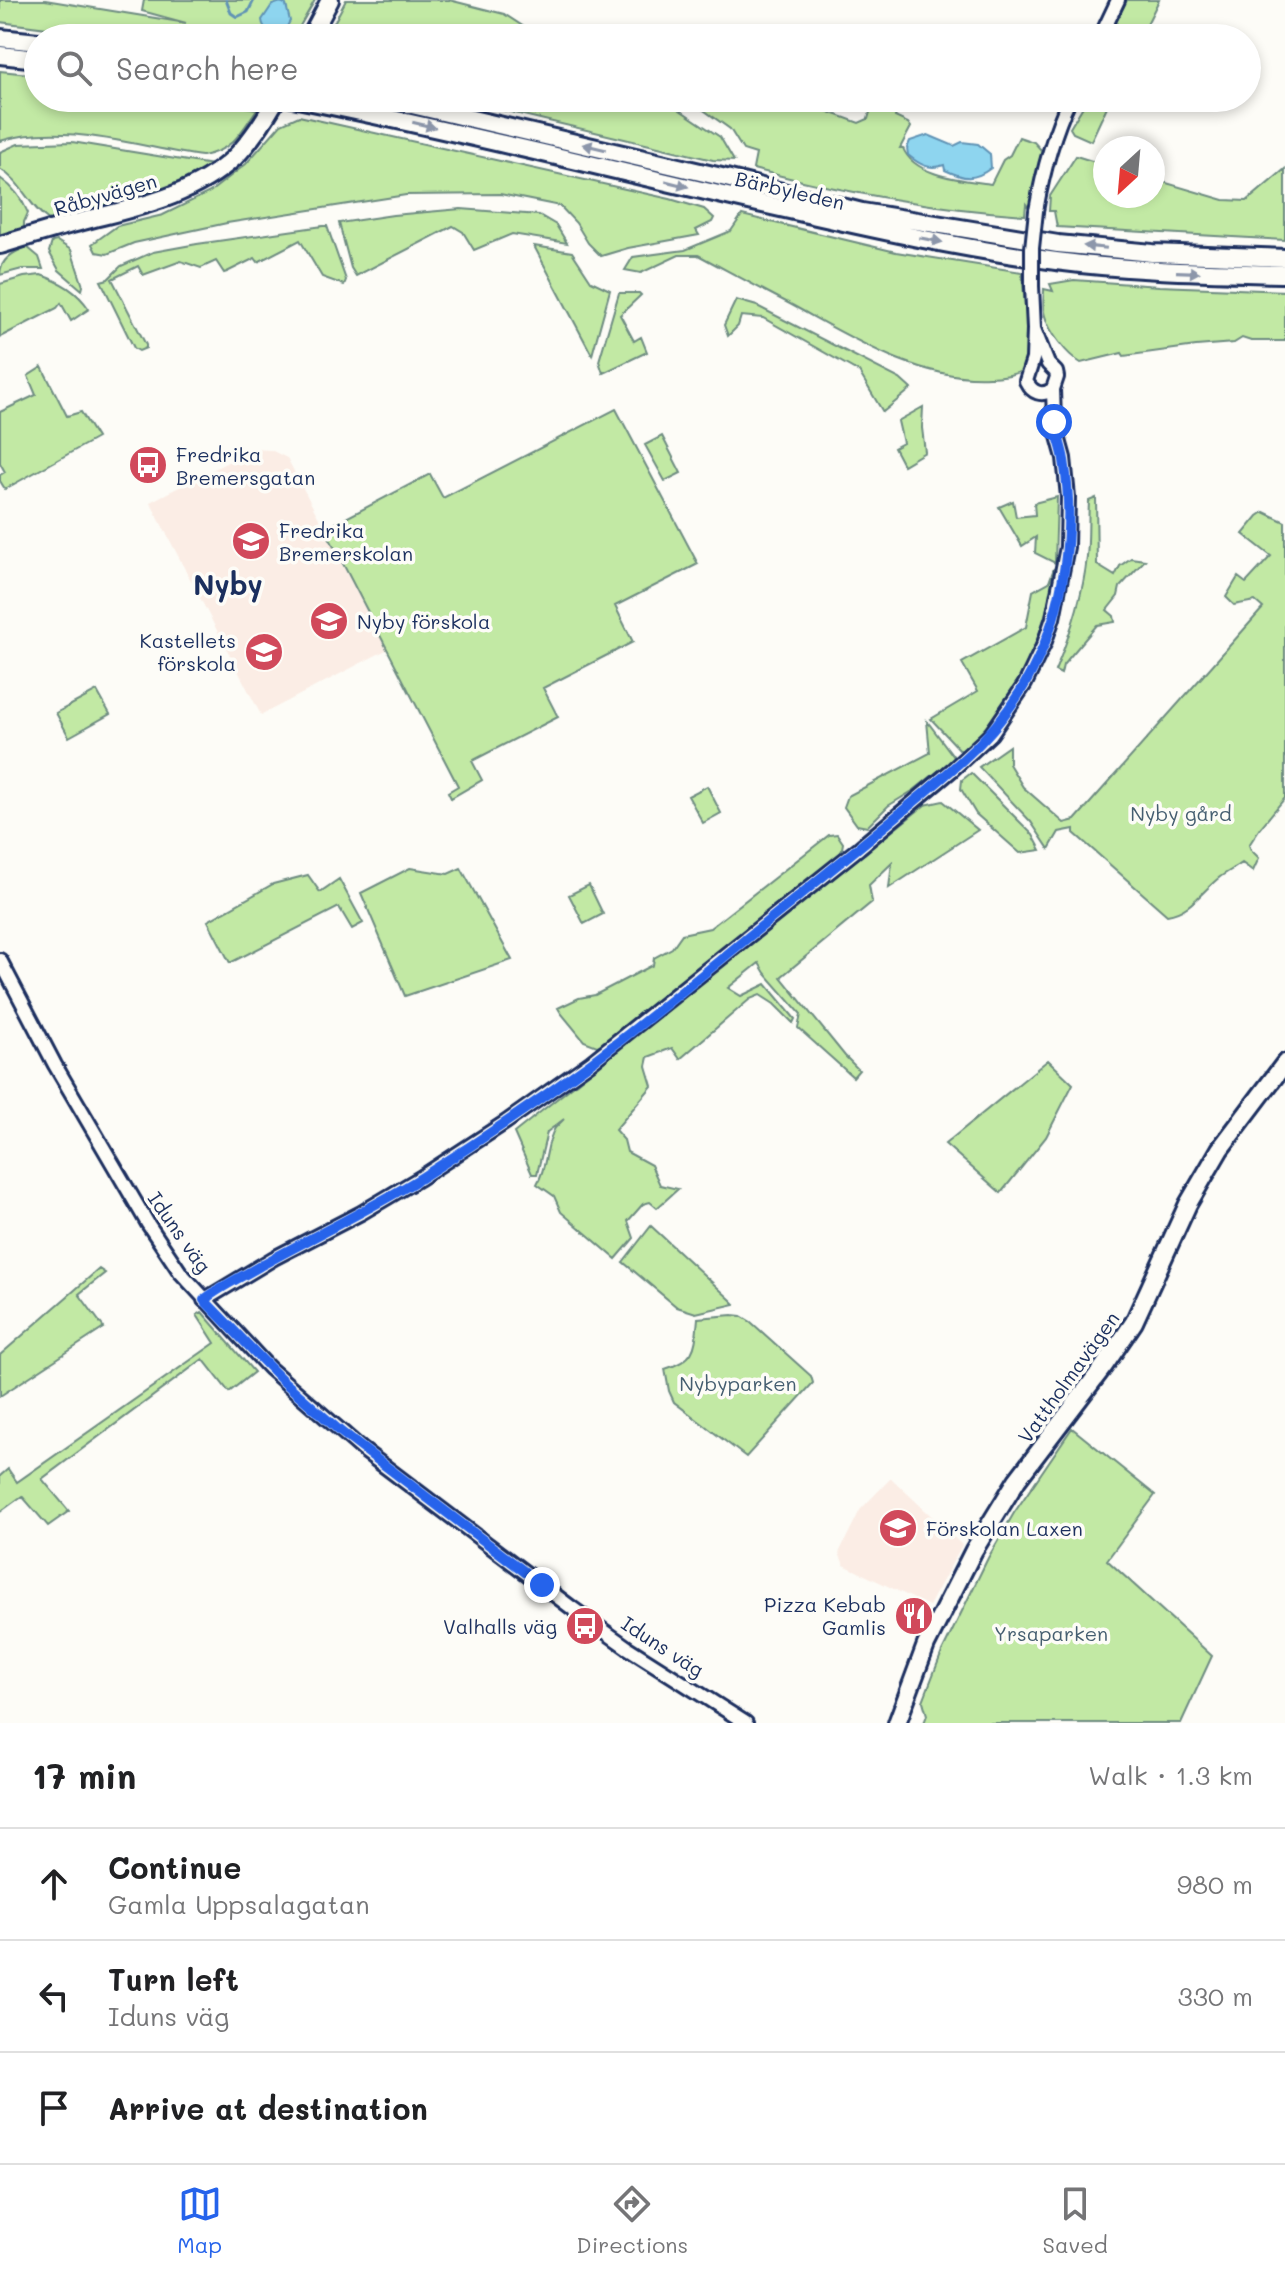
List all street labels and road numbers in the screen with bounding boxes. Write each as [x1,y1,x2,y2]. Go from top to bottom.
street label: Bärbyleden [733,165,847,215]
street label: Råbyvägen [51,167,159,221]
street label: Iduns väg [143,1186,217,1278]
street label: Vattholmavägen [1011,1306,1125,1448]
street label: Iduns väg [617,1610,709,1682]

